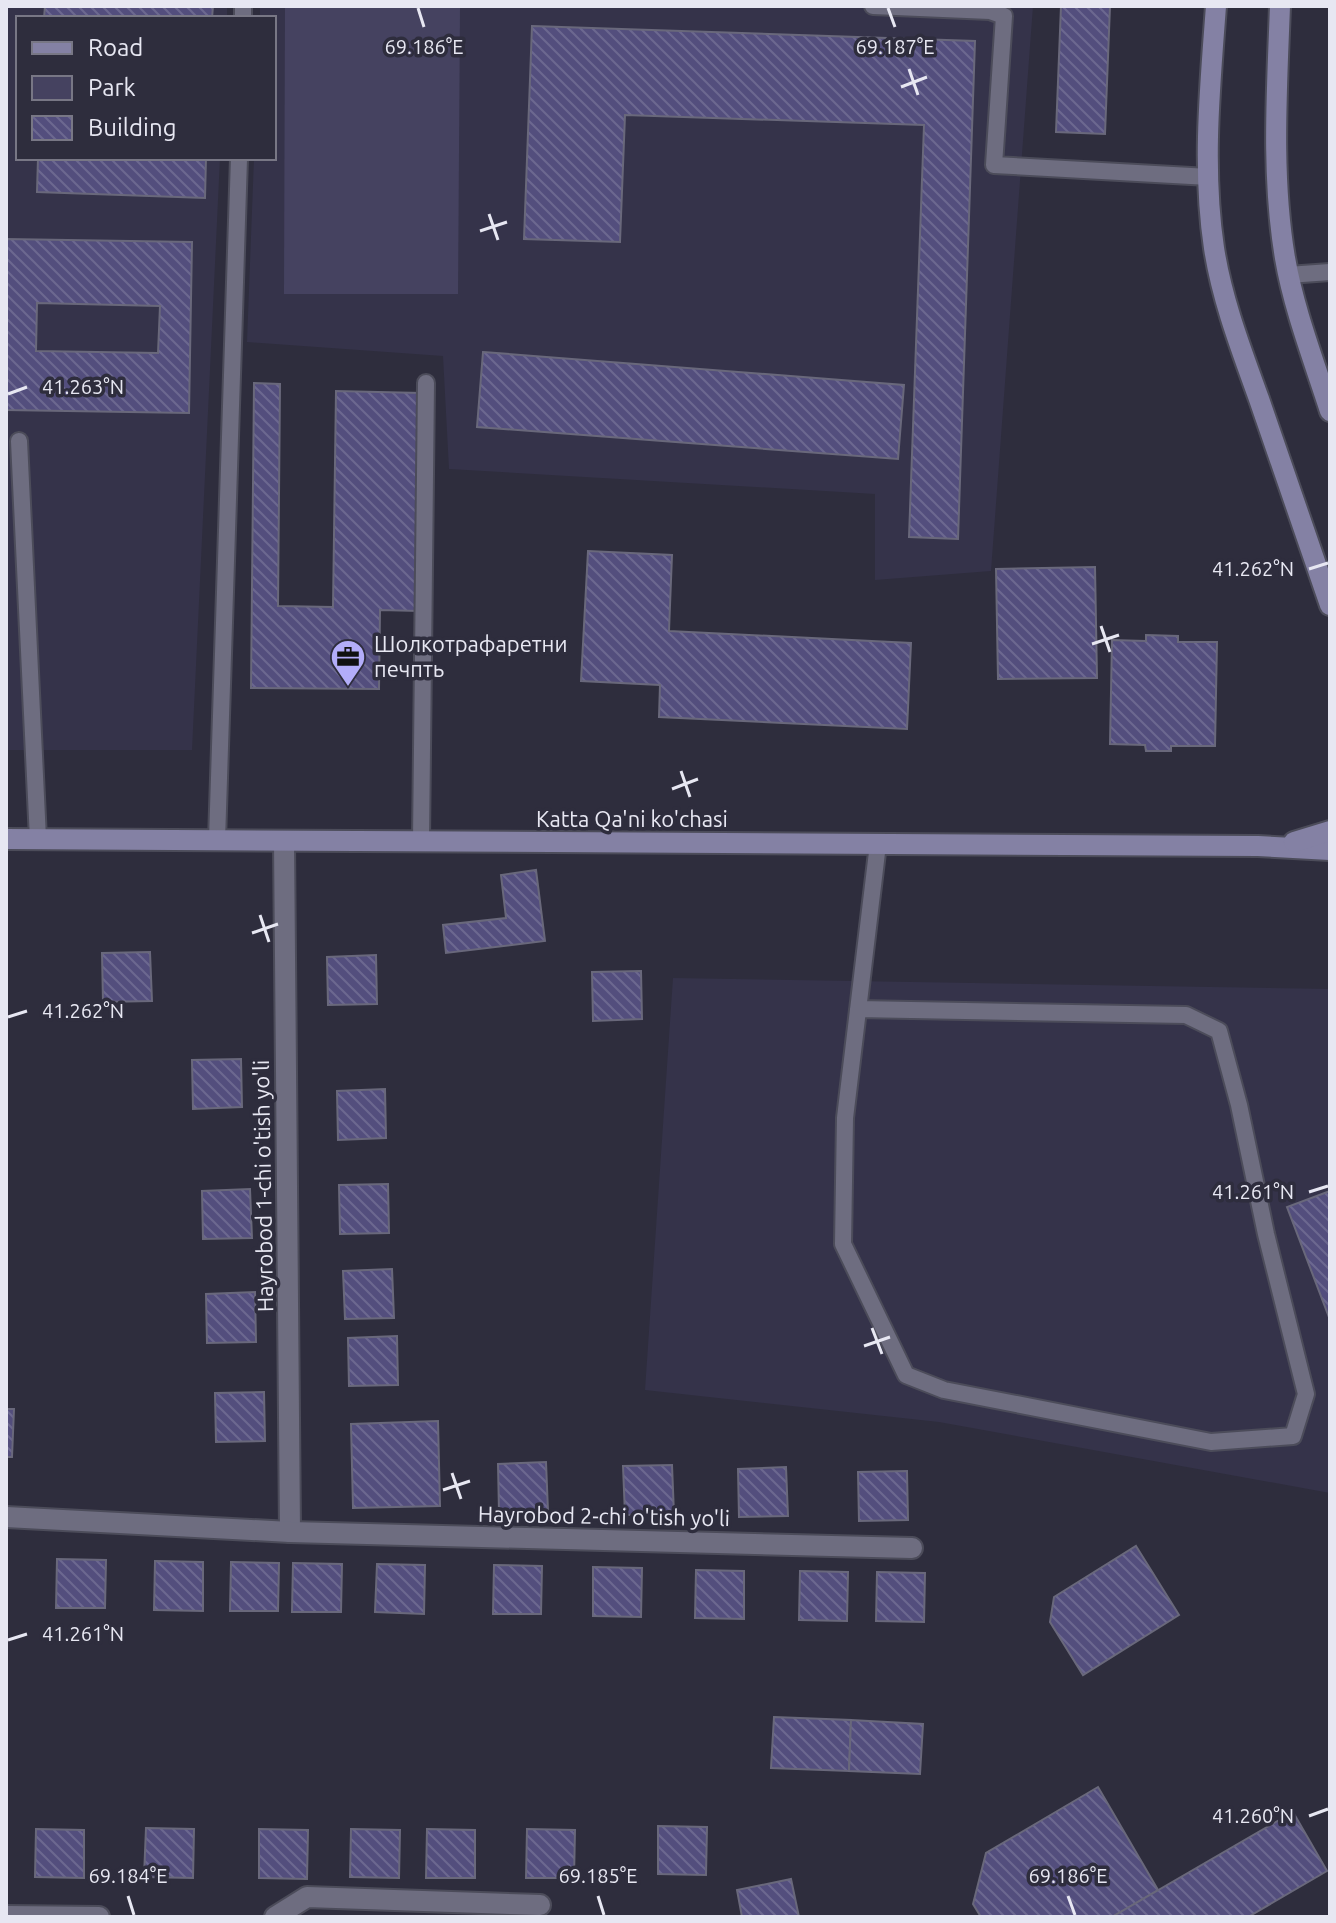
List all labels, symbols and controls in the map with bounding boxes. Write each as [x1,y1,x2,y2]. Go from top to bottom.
legend [16,16,276,160]
text: Road [88,34,143,61]
text: 69.186°E [385,35,464,58]
text: 69.187°E [856,35,935,58]
text: Park [88,74,136,101]
text: Building [88,114,176,141]
text: 41.263°N [42,375,124,398]
text: 41.262°N [1212,557,1294,580]
place label: Шолкотрафаретни печпть [374,631,568,681]
office icon: Шолкотрафаретни печпть [329,638,367,688]
street label: Katta Qa'ni ko'chasi [536,806,728,831]
text: 41.262°N [42,999,124,1022]
street label: Hayrobod 1-chi o'tish yo'li [248,1060,277,1312]
text: 41.261°N [1212,1180,1294,1203]
street label: Hayrobod 2-chi o'tish yo'li [478,1501,730,1530]
text: 41.261°N [42,1622,124,1645]
text: 41.260°N [1212,1804,1294,1827]
text: 69.184°E [89,1864,168,1887]
text: 69.185°E [559,1864,638,1887]
text: 69.186°E [1029,1864,1108,1887]

